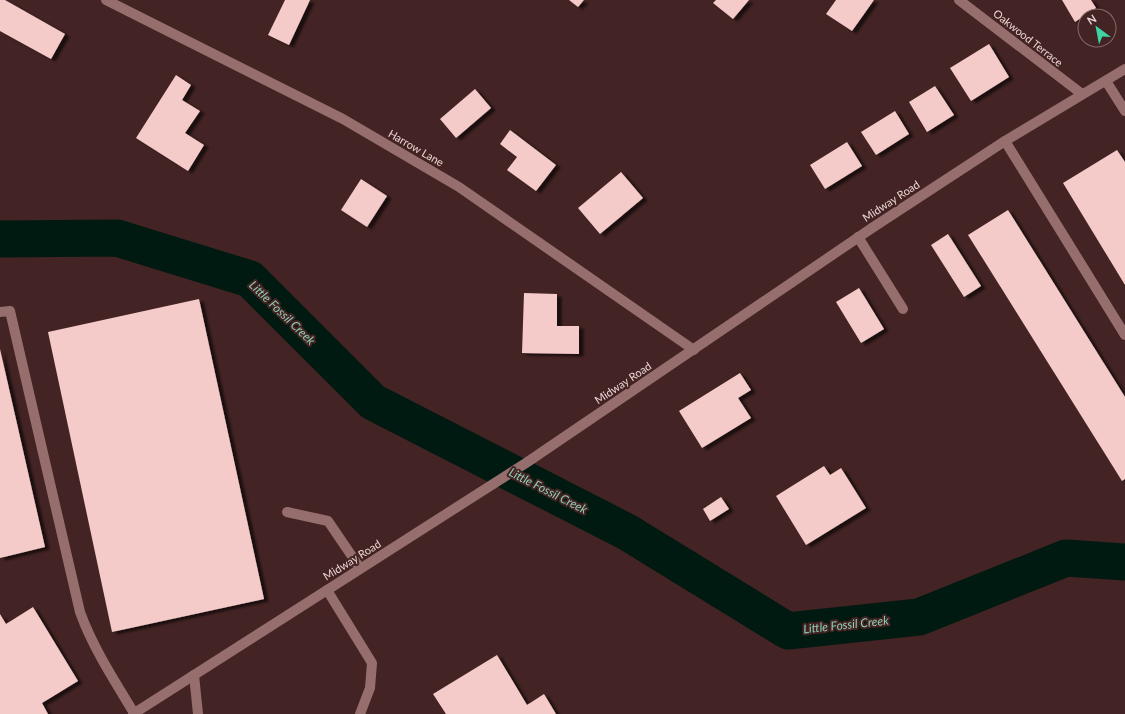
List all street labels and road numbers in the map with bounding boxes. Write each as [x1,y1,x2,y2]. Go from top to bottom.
street label: Oakwood Terrace [991,6,1066,69]
street label: Harrow Lane [386,126,446,169]
street label: Midway Road [860,177,922,224]
street label: Midway Road [592,359,653,406]
street label: Midway Road [321,537,383,582]

